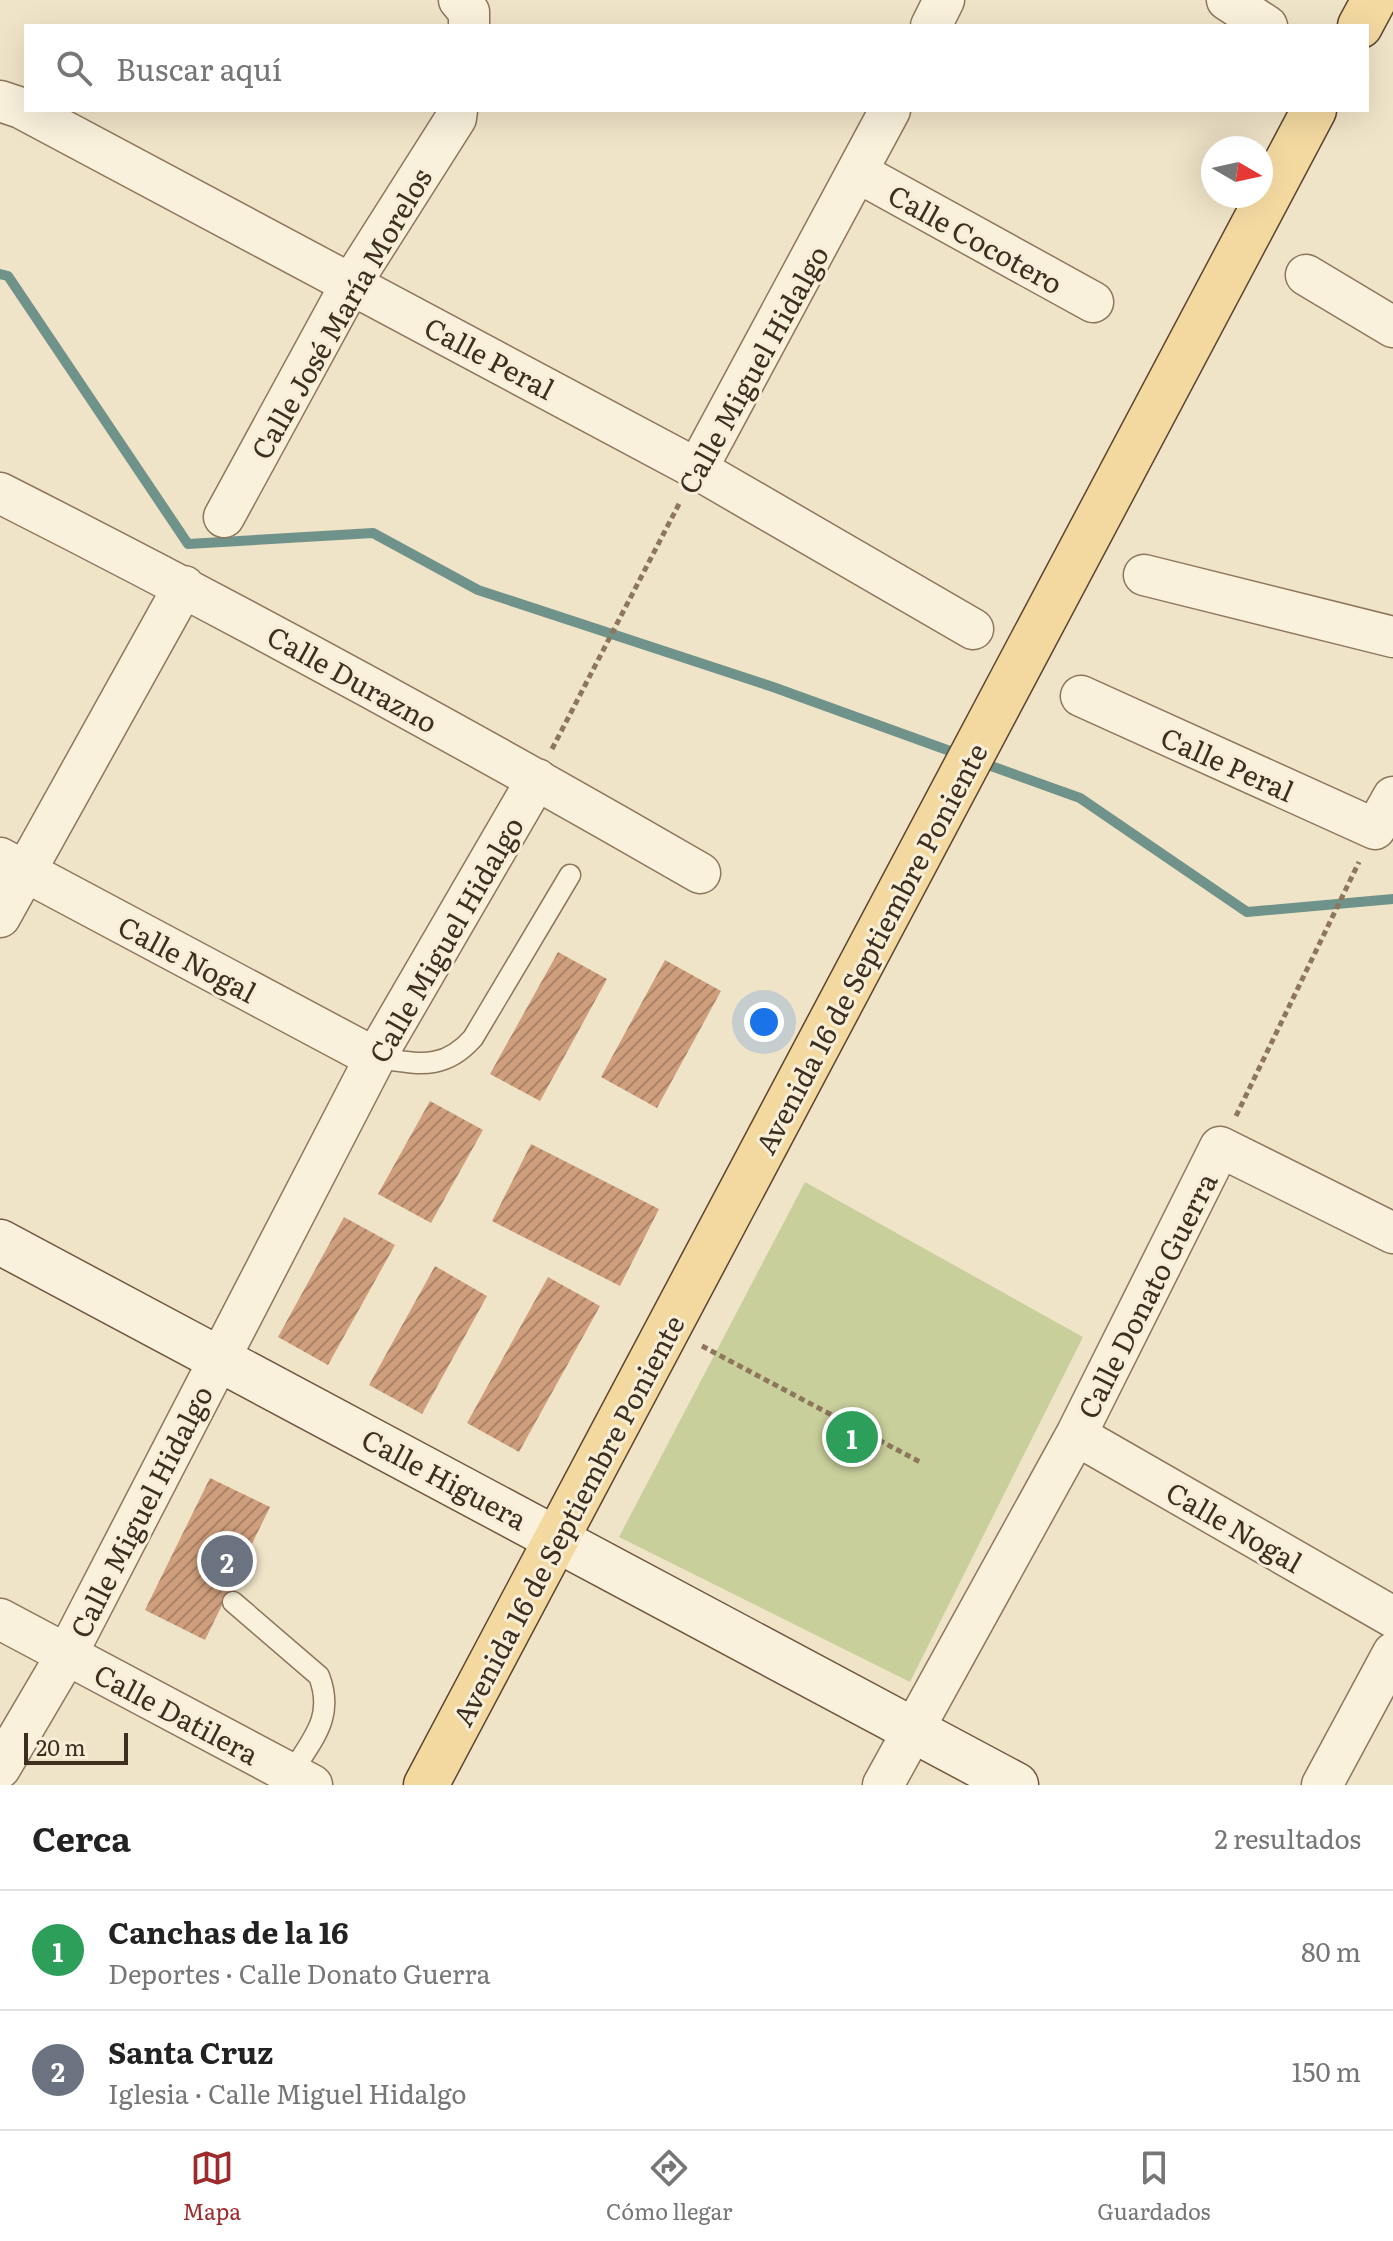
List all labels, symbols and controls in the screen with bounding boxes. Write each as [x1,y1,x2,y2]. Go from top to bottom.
search box [24,24,1369,112]
icon: search [52,46,96,90]
text: Buscar aquí [116,46,282,90]
north arrow [1201,136,1273,208]
street label: Calle José María Morelos [239,159,441,467]
street label: Calle Cocotero [881,173,1071,303]
street label: Calle Miguel Hidalgo [666,237,838,501]
street label: Calle Peral [418,305,562,409]
street label: Calle Durazno [260,614,446,742]
street label: Calle Peral [1155,715,1301,811]
street label: Avenida 16 de Septiembre Poniente [743,735,997,1161]
street label: Calle Miguel Hidalgo [357,808,533,1070]
street label: Calle Nogal [111,904,265,1012]
your location [744,1002,784,1042]
street label: Calle Donato Guerra [1066,1165,1226,1425]
street label: Avenida 16 de Septiembre Poniente [440,1307,694,1733]
street label: Calle Miguel Hidalgo [58,1377,222,1645]
pin: 1 [826,1407,878,1467]
street label: Calle Higuera [355,1417,535,1539]
street label: Calle Nogal [1159,1470,1311,1582]
pin: 2 [201,1531,253,1591]
street label: Calle Datilera [87,1652,267,1774]
scale bar [24,1729,128,1765]
text: 20 m [36,1730,86,1763]
text: Cerca [32,1812,131,1862]
text: 2 resultados [1215,1818,1361,1857]
text: Canchas de la 16 [108,1909,349,1953]
text: 1 [53,1931,63,1970]
text: 80 m [1301,1931,1361,1970]
text: Deportes · Calle Donato Guerra [108,1953,491,1992]
text: Santa Cruz [108,2029,273,2073]
text: 2 [51,2051,65,2090]
text: 150 m [1292,2051,1361,2090]
text: Iglesia · Calle Miguel Hidalgo [108,2073,467,2112]
tab: Mapa [182,2146,241,2227]
tab: Cómo llegar [606,2146,733,2227]
tab: Guardados [1097,2146,1211,2227]

